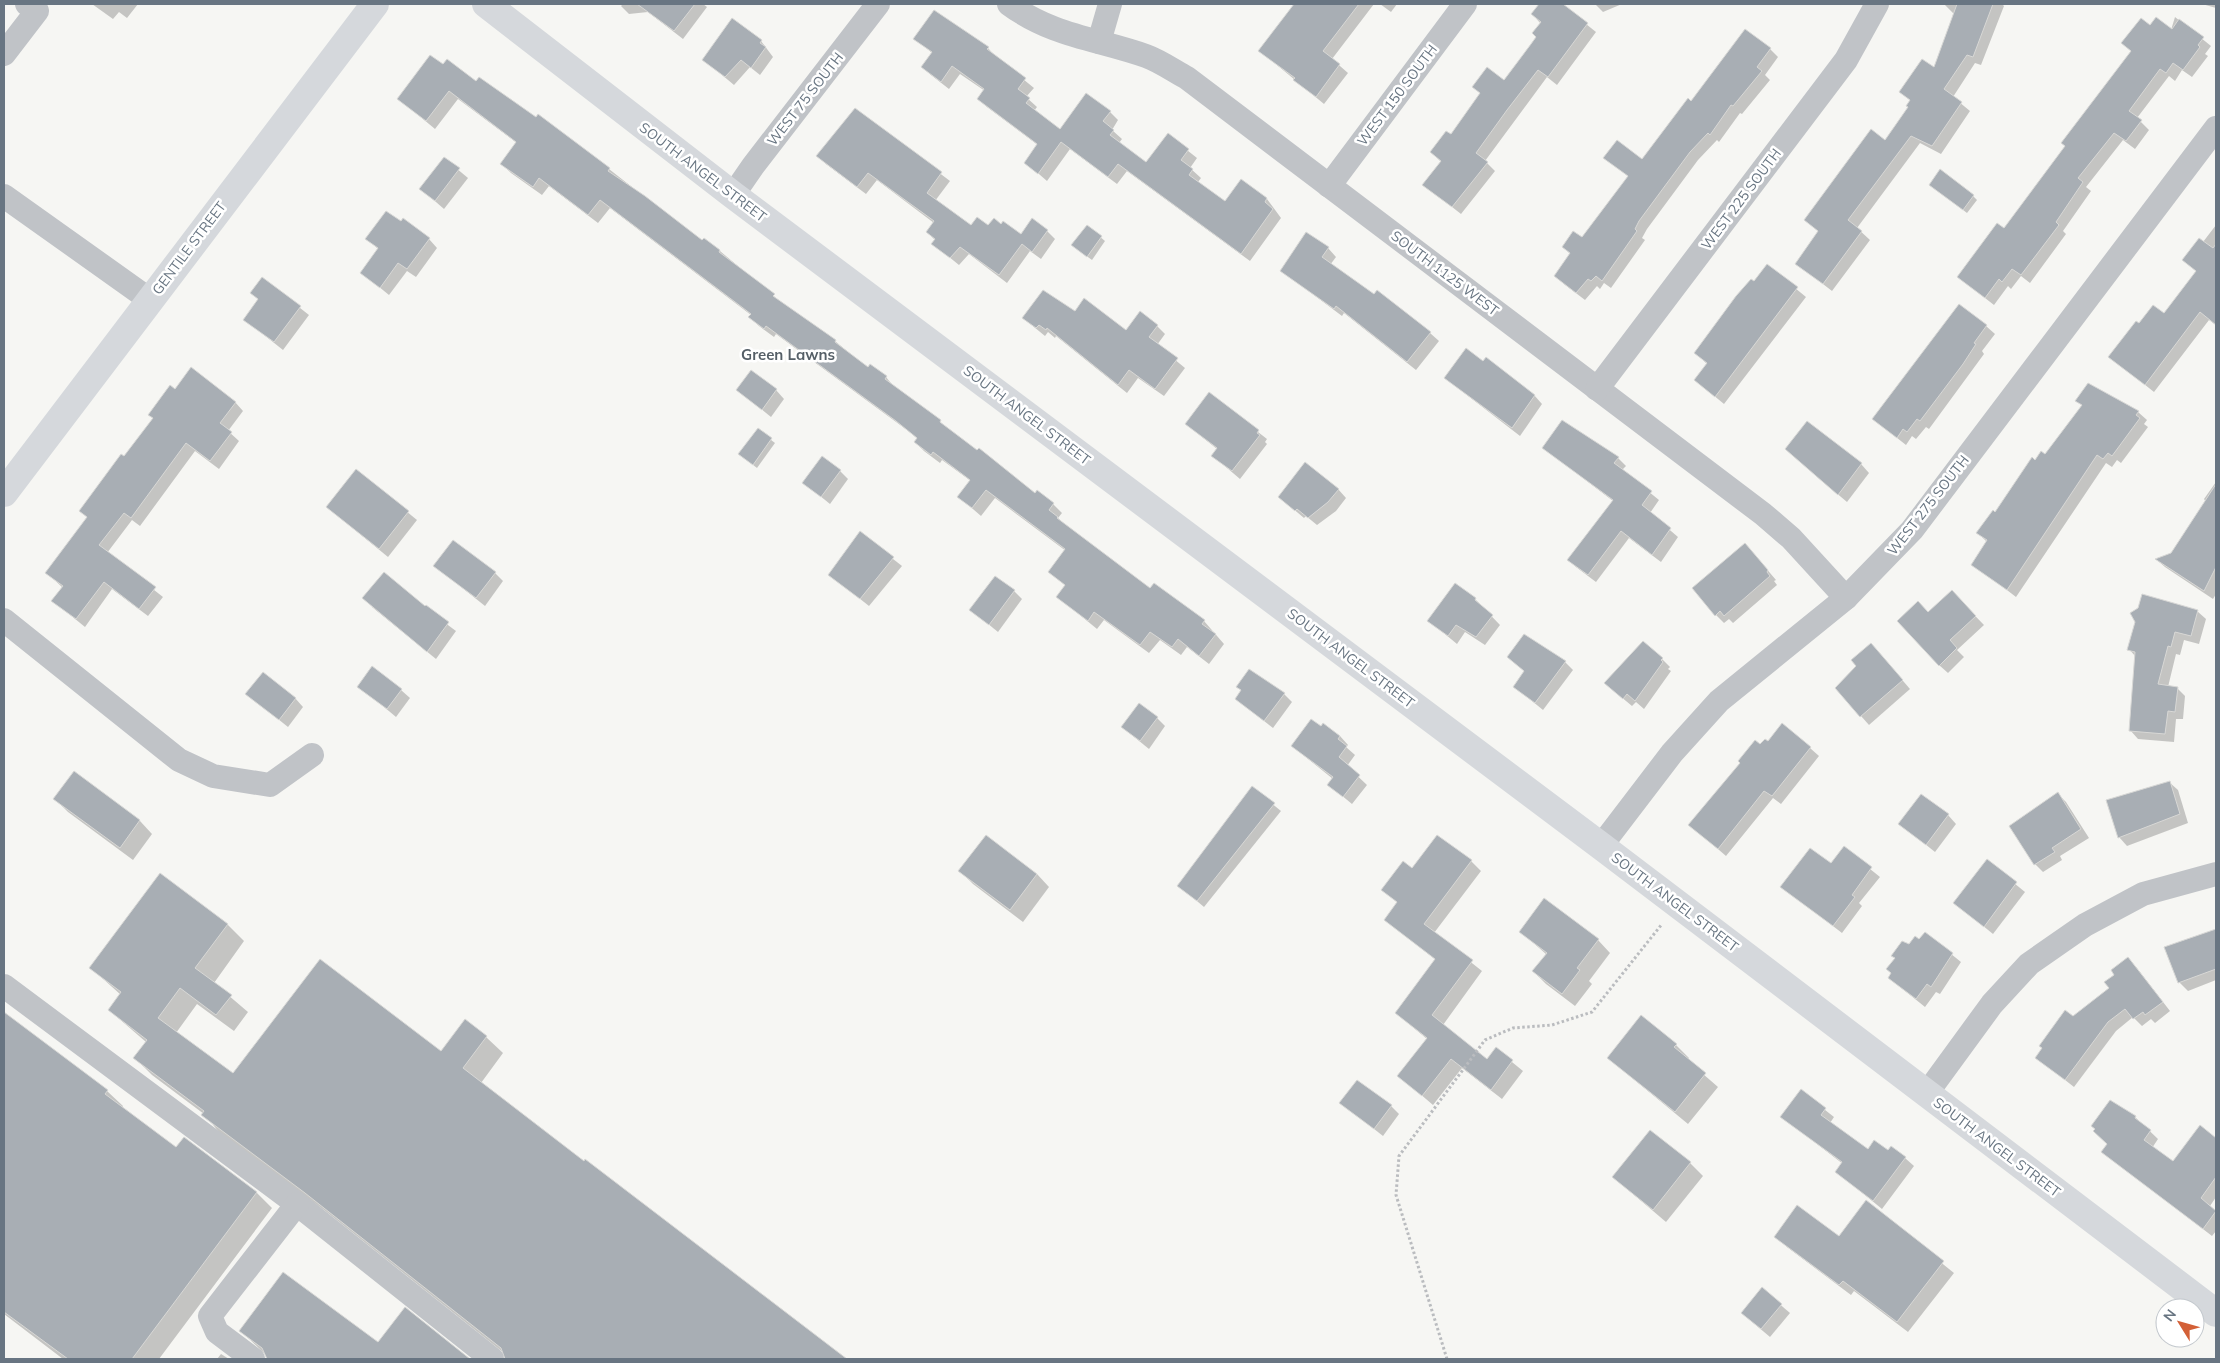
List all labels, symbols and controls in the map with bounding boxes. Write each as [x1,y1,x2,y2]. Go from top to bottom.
street label: WEST 150 SOUTH [1353,41,1441,149]
street label: WEST 75 SOUTH [763,49,847,149]
street label: SOUTH ANGEL STREET [636,118,771,226]
street label: WEST 225 SOUTH [1697,145,1785,253]
street label: GENTILE STREET [148,197,230,298]
street label: SOUTH 1125 WEST [1387,227,1503,320]
district label: Green Lawns [741,345,835,364]
street label: SOUTH ANGEL STREET [960,361,1095,469]
street label: WEST 275 SOUTH [1883,451,1973,559]
street label: SOUTH ANGEL STREET [1284,604,1419,712]
street label: SOUTH ANGEL STREET [1608,848,1743,956]
street label: SOUTH ANGEL STREET [1930,1093,2065,1201]
north arrow [2155,1298,2205,1348]
text: N [2159,1306,2180,1325]

